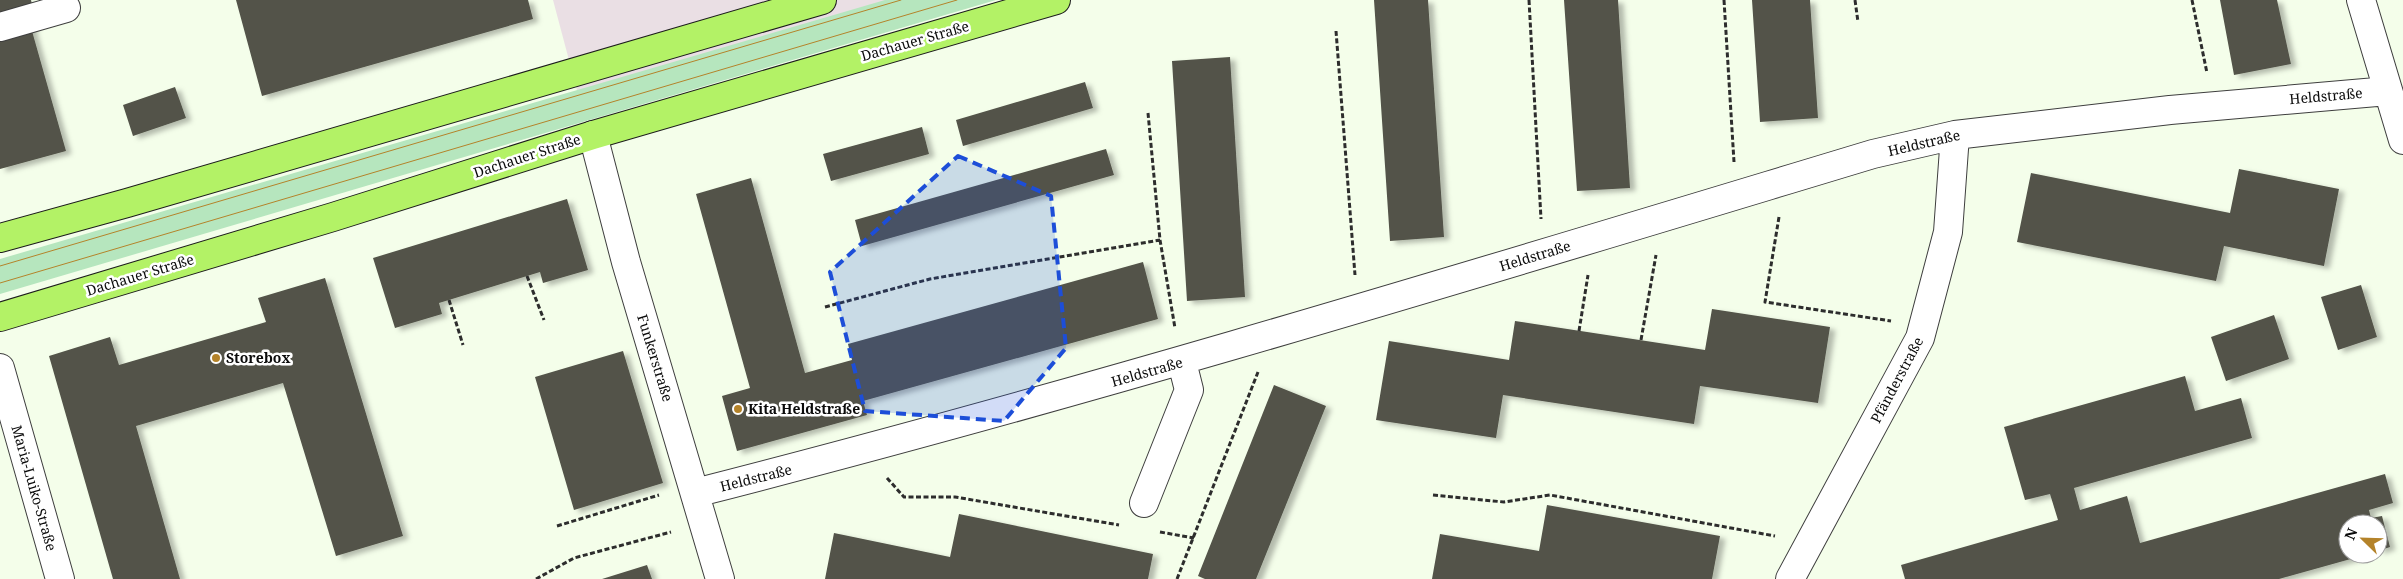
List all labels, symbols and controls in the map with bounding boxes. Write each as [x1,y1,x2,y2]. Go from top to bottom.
street label: Dachauer Straße [859,16,971,65]
street label: Heldstraße [2289,83,2363,108]
street label: Heldstraße [1886,125,1962,160]
street label: Dachauer Straße [471,129,583,182]
street label: Heldstraße [1497,236,1573,275]
street label: Dachauer Straße [84,249,196,300]
street label: Funkerstraße [633,312,678,404]
street label: Pfänderstraße [1866,333,1927,426]
place label: Storebox [226,348,290,367]
marker: Storebox [210,352,222,364]
street label: Heldstraße [1109,352,1185,391]
place label: Kita Heldstraße [748,399,860,418]
marker: Kita Heldstraße [732,403,744,415]
street label: Maria-Luiko-Straße [7,423,62,553]
street label: Heldstraße [718,459,794,496]
north arrow [2338,514,2388,564]
text: N [2340,525,2361,543]

